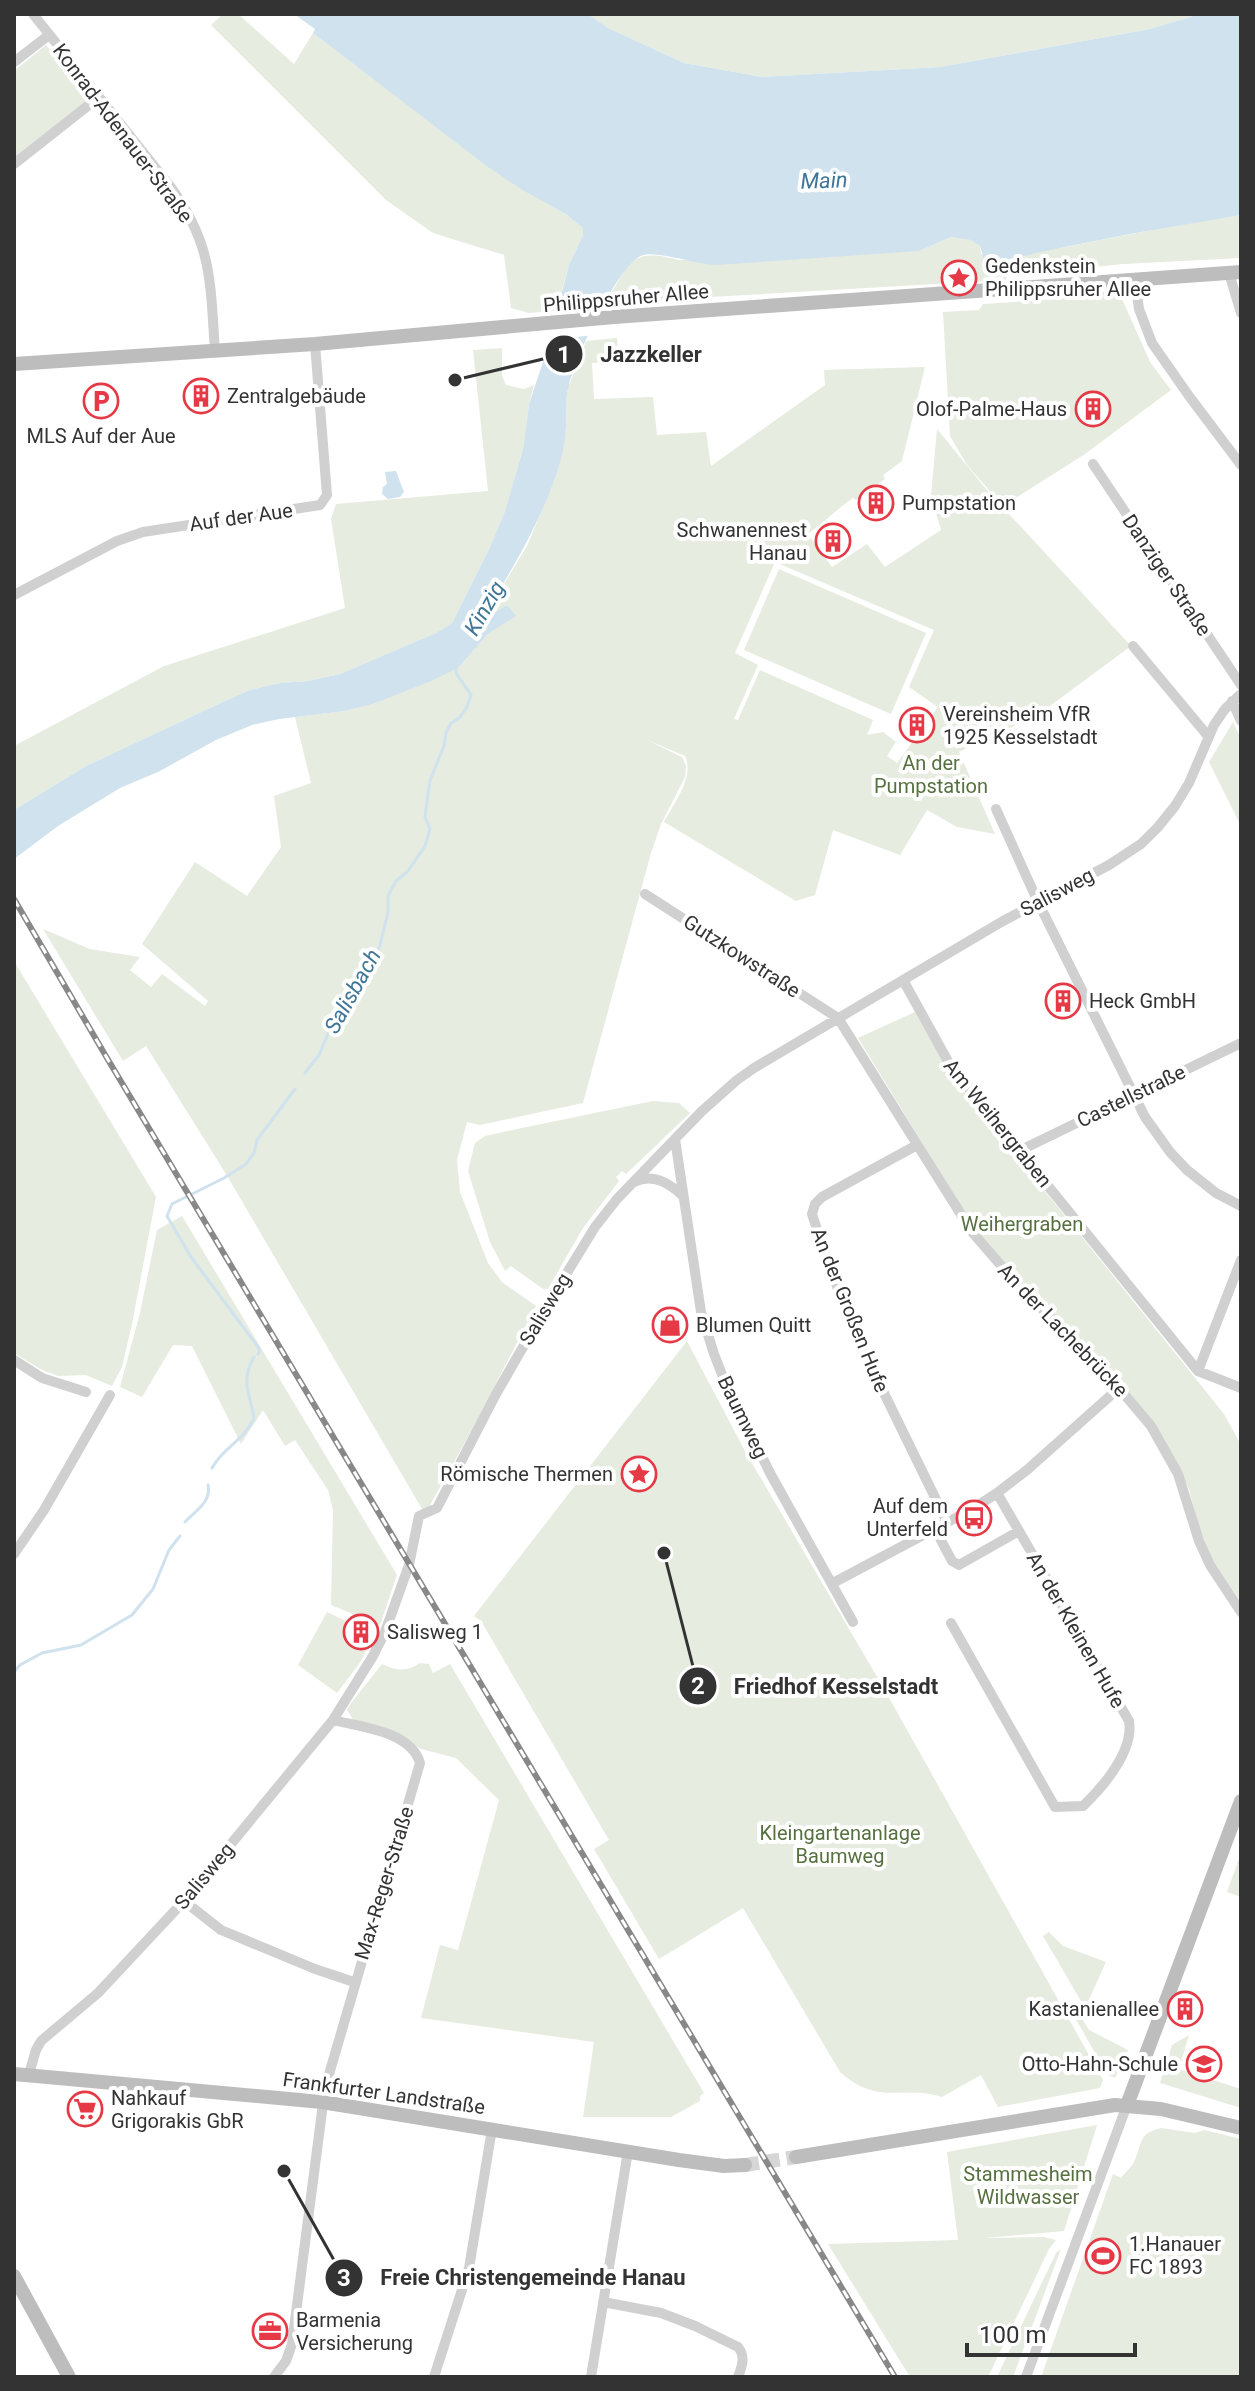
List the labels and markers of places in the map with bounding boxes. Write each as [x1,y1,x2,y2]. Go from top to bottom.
place label: Gedenkstein Philippsruher Allee [985,254,1151,301]
place icon: Gedenkstein Philippsruher Allee [940,259,978,297]
callout: Jazzkeller [544,331,718,377]
building icon: Zentralgebäude [182,377,220,415]
parking icon: MLS Auf der Aue [82,382,120,420]
place label: Zentralgebäude [227,384,366,408]
building icon: Olof-Palme-Haus [1074,390,1112,428]
place label: Olof-Palme-Haus [916,397,1067,421]
place label: MLS Auf der Aue [26,424,176,448]
building icon: Pumpstation [857,484,895,522]
place label: Pumpstation [902,491,1016,515]
place label: Schwanennest Hanau [677,518,807,565]
building icon: Schwanennest Hanau [814,522,852,560]
place label: Vereinsheim VfR 1925 Kesselstadt [943,702,1098,749]
building icon: Vereinsheim VfR 1925 Kesselstadt [898,706,936,744]
building icon: Heck GmbH [1044,982,1082,1020]
place label: Heck GmbH [1089,989,1196,1013]
shop icon: Blumen Quitt [651,1306,689,1344]
place label: Blumen Quitt [696,1313,811,1337]
place icon: Römische Thermen [620,1455,658,1493]
place label: Römische Thermen [440,1462,613,1486]
place label: Auf dem Unterfeld [866,1494,948,1541]
bus stop icon: Auf dem Unterfeld [955,1499,993,1537]
building icon: Salisweg 1 [342,1613,380,1651]
place label: Salisweg 1 [387,1620,483,1644]
callout: Friedhof Kesselstadt [678,1663,954,1709]
building icon: Kastanienallee [1166,1990,1204,2028]
place label: Kastanienallee [1028,1997,1159,2021]
school or university icon: Otto-Hahn-Schule [1185,2045,1223,2083]
place label: Otto-Hahn-Schule [1022,2052,1178,2076]
place label: Nahkauf Grigorakis GbR [111,2086,244,2133]
supermarket icon: Nahkauf Grigorakis GbR [66,2090,104,2128]
place label: 1.Hanauer FC 1893 [1129,2232,1221,2279]
sports icon: 1.Hanauer FC 1893 [1084,2237,1122,2275]
callout: Freie Christengemeinde Hanau [324,2255,702,2301]
place label: Barmenia Versicherung [296,2308,413,2355]
office icon: Barmenia Versicherung [251,2312,289,2350]

